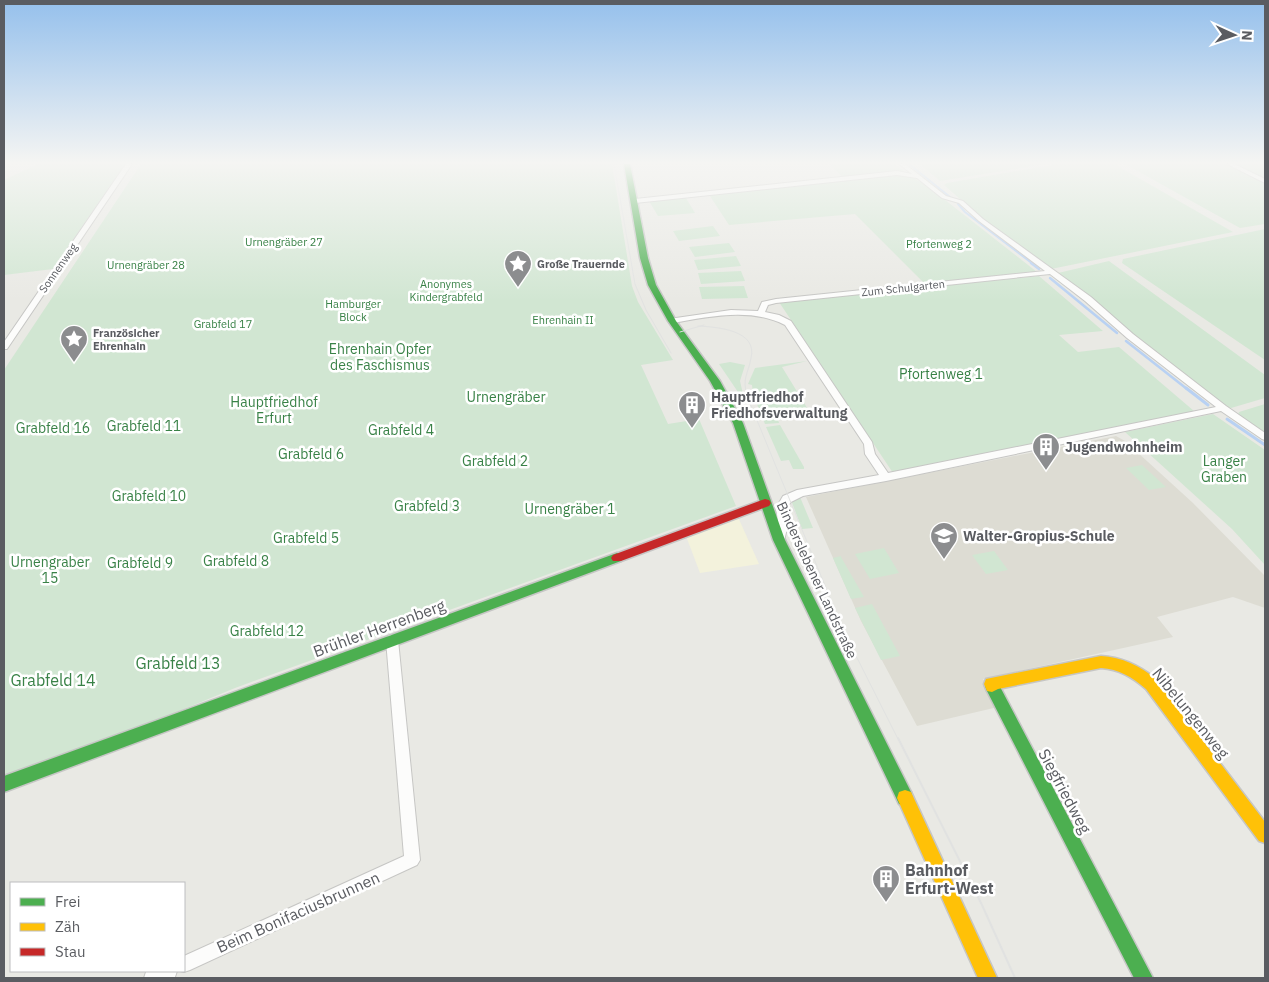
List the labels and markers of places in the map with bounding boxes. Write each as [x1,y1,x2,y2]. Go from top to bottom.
place icon: Große Trauernde [503,249,533,288]
place label: Große Trauernde [537,257,625,271]
place icon: Französicher Ehrenhain [59,324,89,363]
place label: Französicher Ehrenhain [93,326,160,353]
place label: Hauptfriedhof Friedhofsverwaltung [711,388,848,422]
building icon: Hauptfriedhof Friedhofsverwaltung [677,390,707,429]
building icon: Jugendwohnheim [1031,432,1061,471]
place label: Jugendwohnheim [1065,438,1183,456]
school or university icon: Walter-Gropius-Schule [929,521,959,560]
place label: Walter-Gropius-Schule [963,527,1115,545]
place label: Bahnhof Erfurt-West [905,860,994,898]
building icon: Bahnhof Erfurt-West [871,864,901,903]

